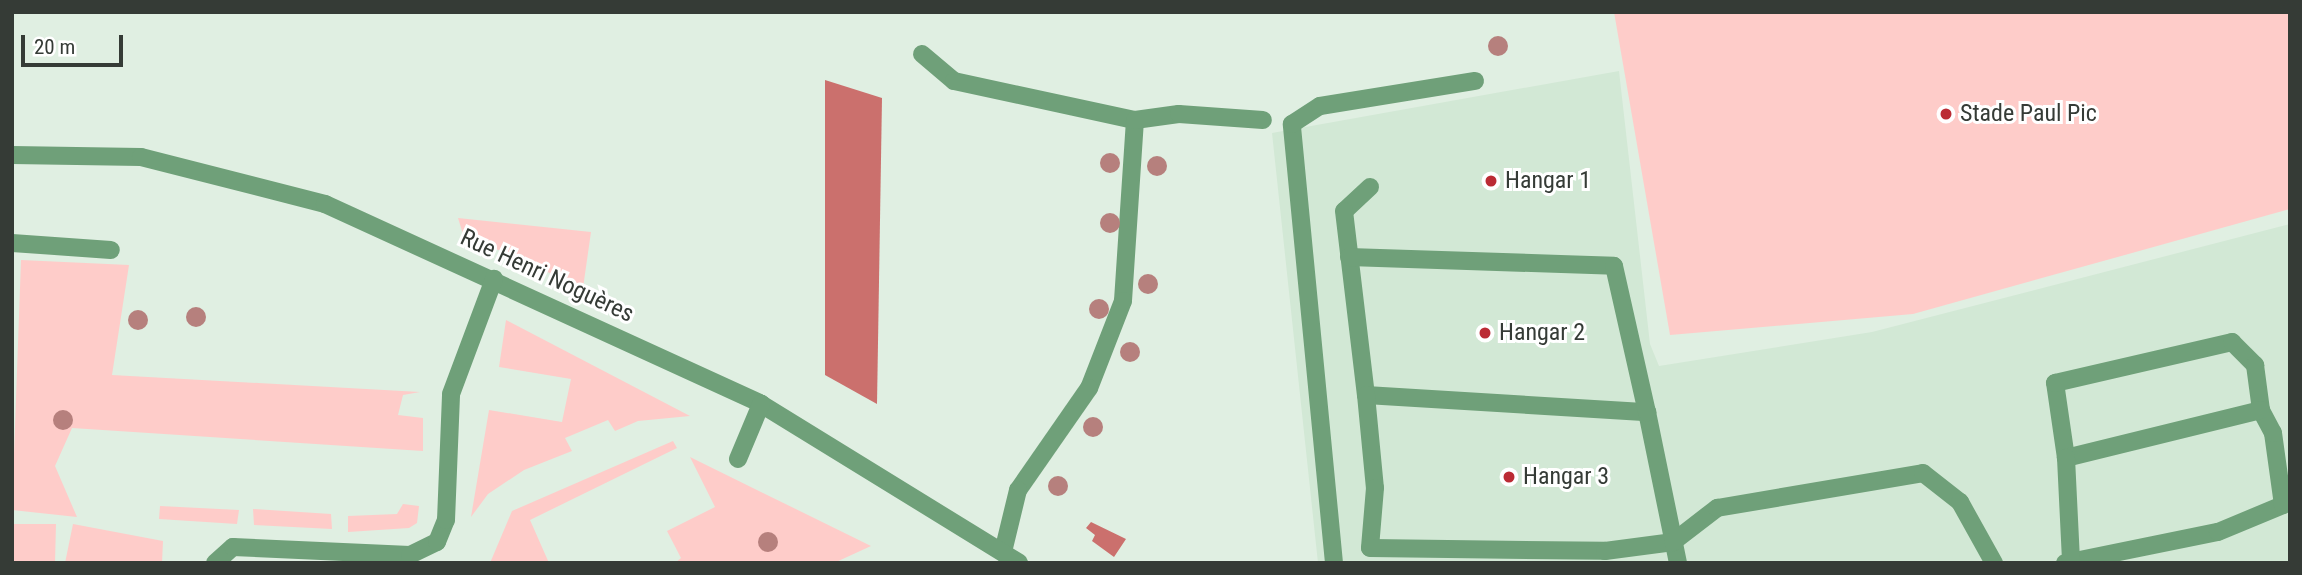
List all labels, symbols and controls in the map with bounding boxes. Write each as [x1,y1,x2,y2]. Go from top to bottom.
scale bar [24,21,126,65]
text: 20 m [34,35,75,59]
place label: Stade Paul Pic [1960,100,2097,128]
marker: Stade Paul Pic [1938,106,1954,122]
place label: Hangar 1 [1505,167,1591,195]
marker: Hangar 1 [1483,173,1499,189]
street label: Rue Henri Noguères [456,223,638,329]
place label: Hangar 2 [1499,319,1585,347]
marker: Hangar 2 [1477,325,1493,341]
place label: Hangar 3 [1523,463,1609,491]
marker: Hangar 3 [1501,469,1517,485]

